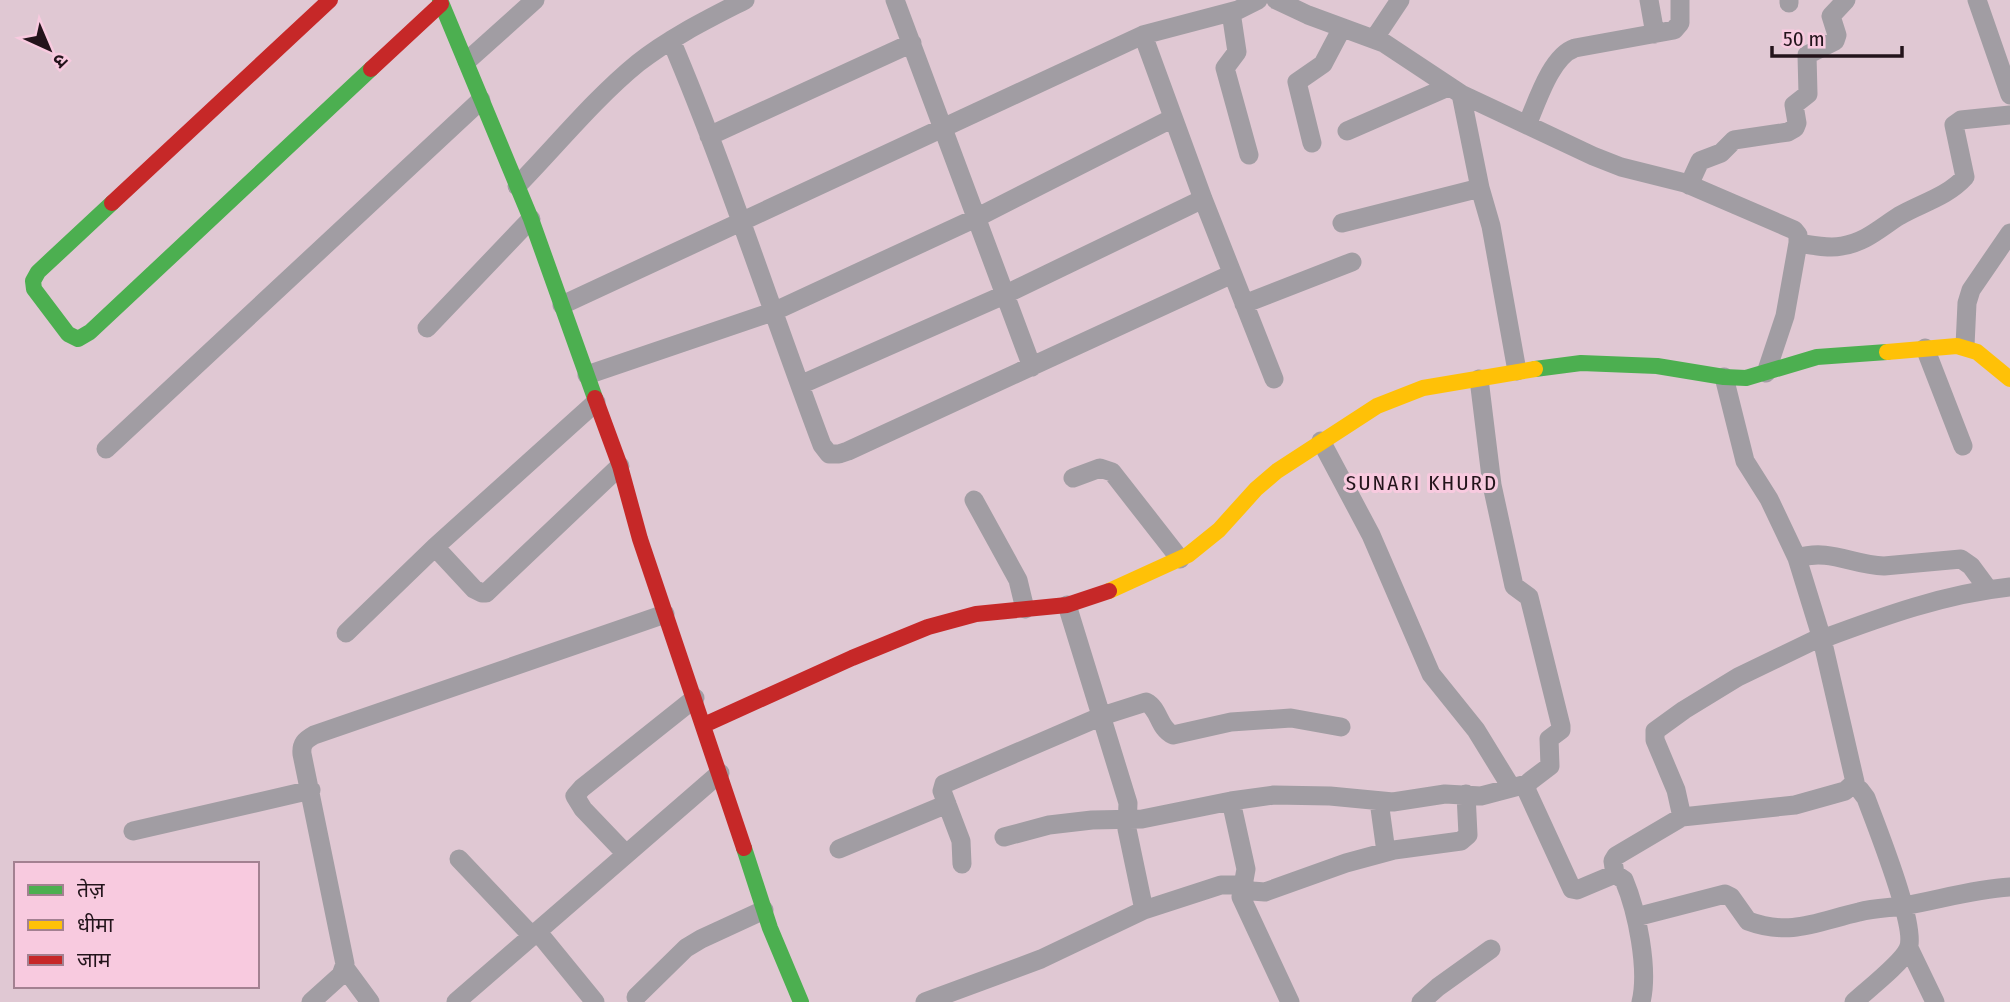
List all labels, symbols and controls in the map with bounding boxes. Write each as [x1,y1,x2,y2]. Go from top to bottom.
north arrow [14,14,84,84]
scale bar [1772,14,1902,58]
text: 50 m [1783,26,1825,52]
text: उ [48,49,72,74]
district label: SUNARI KHURD [1346,470,1498,496]
legend [14,862,259,988]
text: तेज़ [77,877,105,903]
text: धीमा [77,912,114,938]
text: जाम [77,947,111,973]

